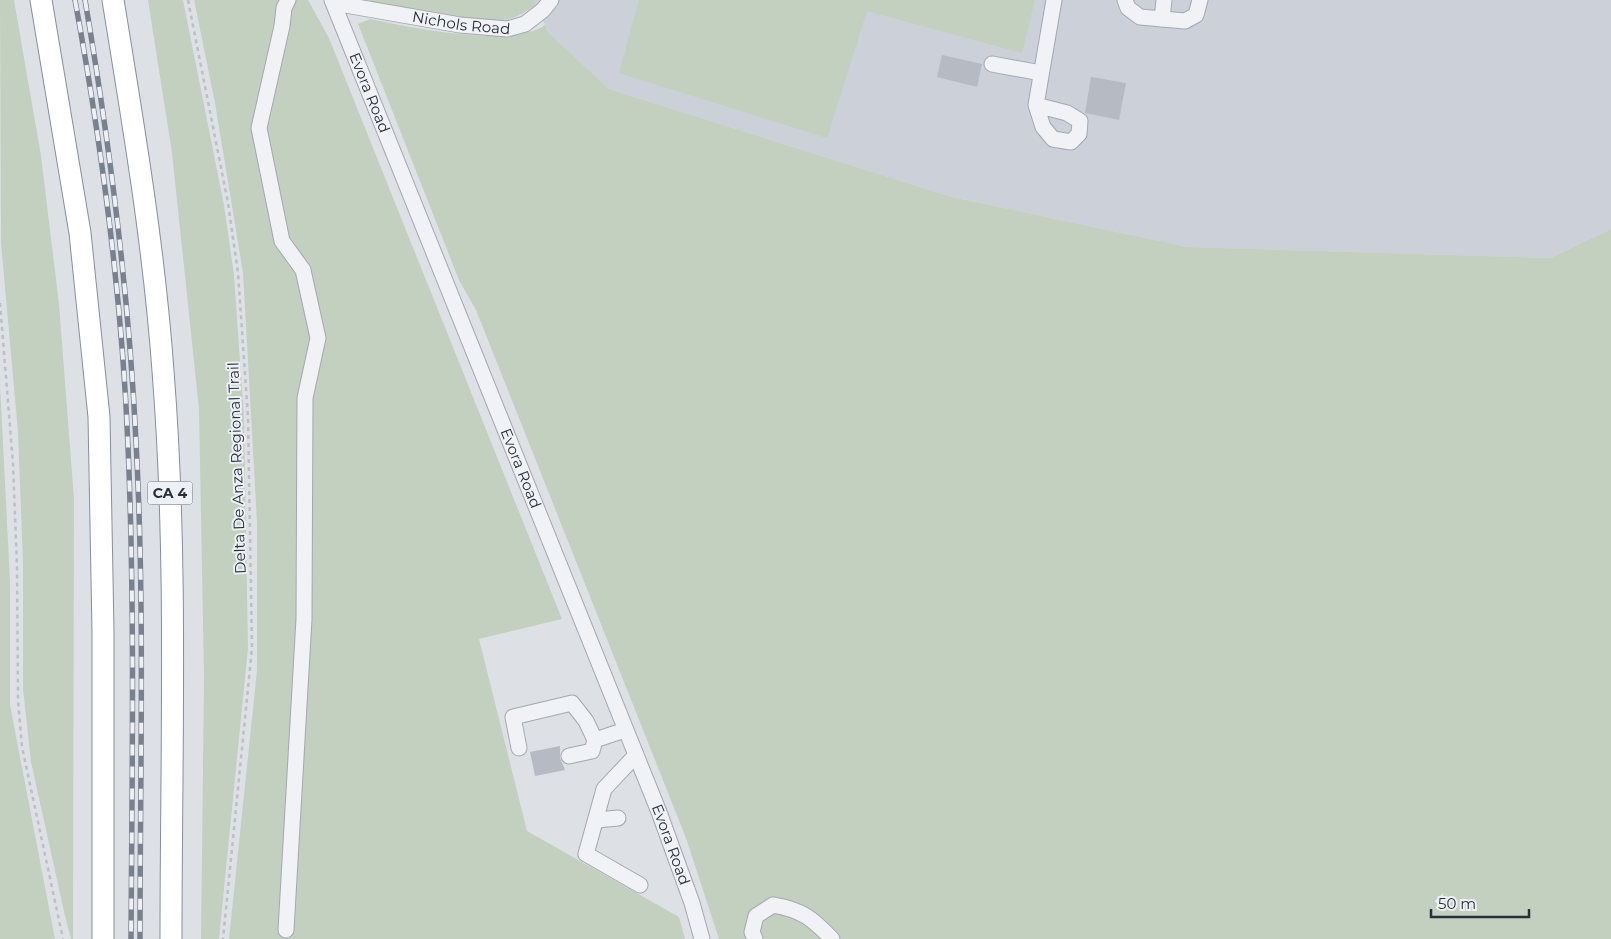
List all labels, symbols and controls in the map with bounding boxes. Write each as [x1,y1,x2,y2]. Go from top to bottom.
street label: Nichols Road [411,7,511,38]
street label: Evora Road [345,50,394,135]
street label: Delta De Anza Regional Trail [223,362,250,574]
street label: Evora Road [496,425,546,511]
road number: CA 4 [148,482,192,504]
street label: Evora Road [648,801,695,887]
scale bar [1431,886,1528,918]
text: 50 m [1438,894,1476,913]

